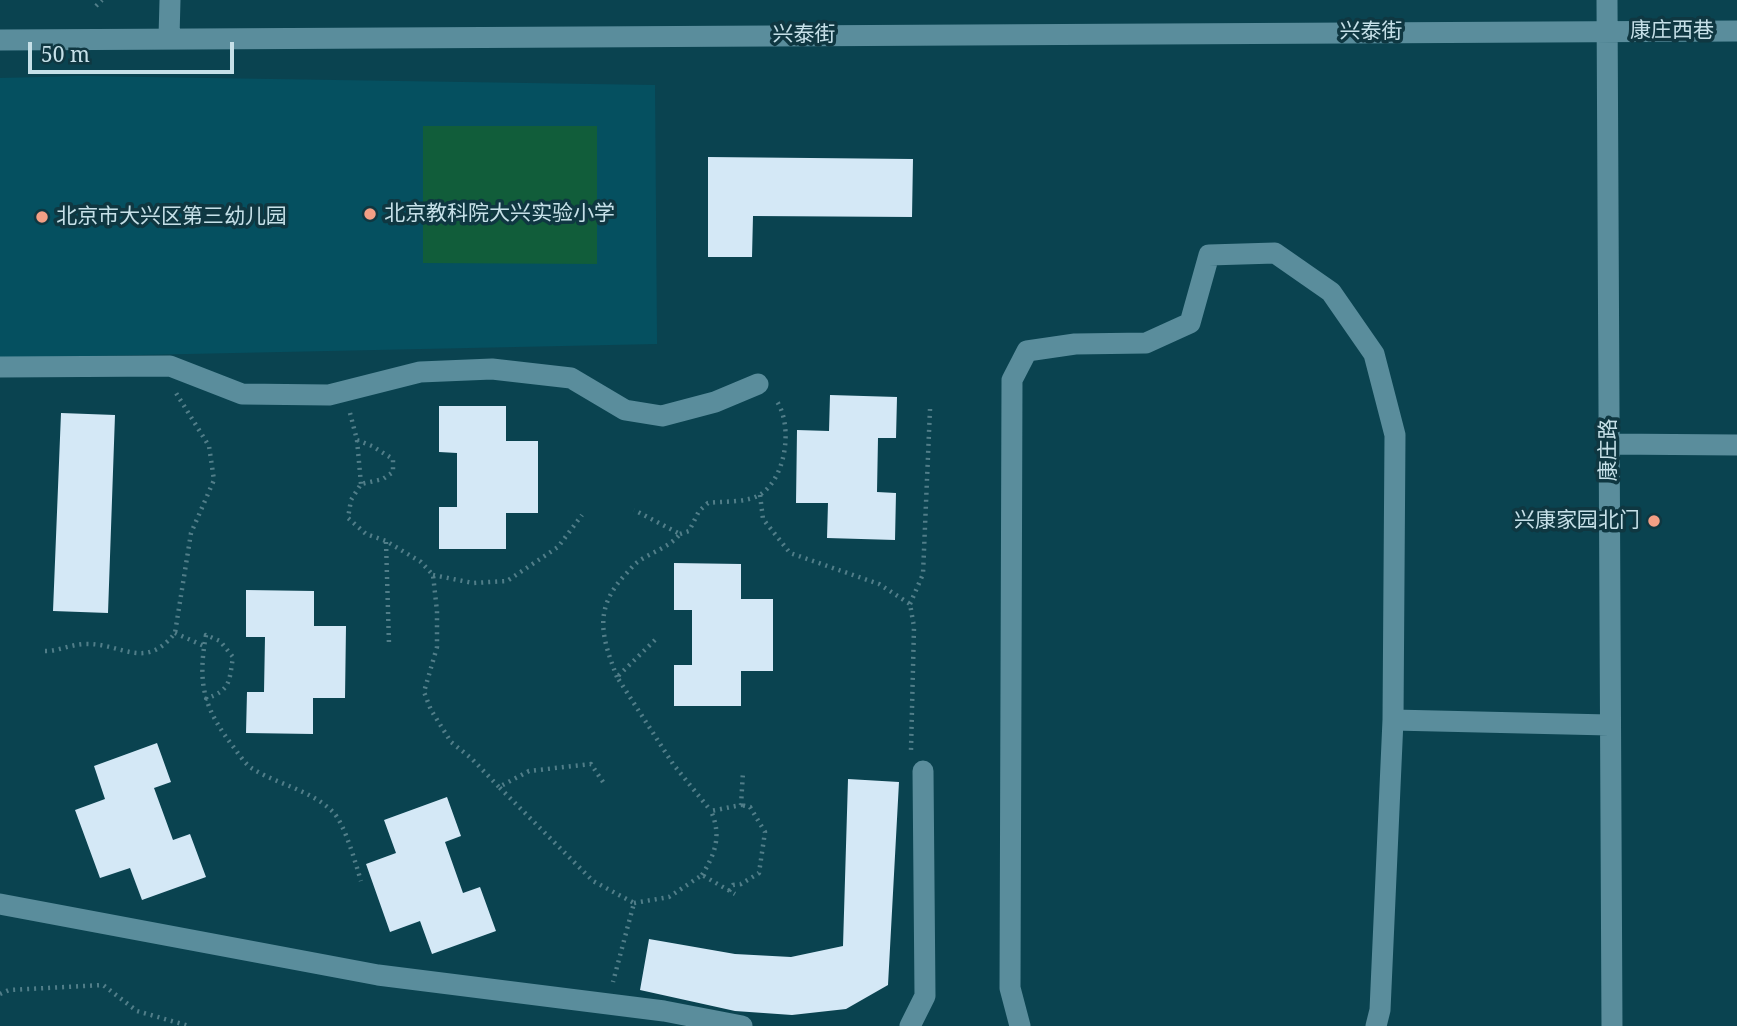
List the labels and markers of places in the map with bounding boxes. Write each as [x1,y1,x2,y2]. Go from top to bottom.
place label: 北京教科院大兴实验小学 [384,201,615,227]
place label: 北京市大兴区第三幼儿园 [56,204,287,230]
marker: 北京教科院大兴实验小学 [362,206,378,222]
marker: 北京市大兴区第三幼儿园 [34,209,50,225]
place label: 兴康家园北门 [1514,508,1640,534]
marker: 兴康家园北门 [1646,513,1662,529]

